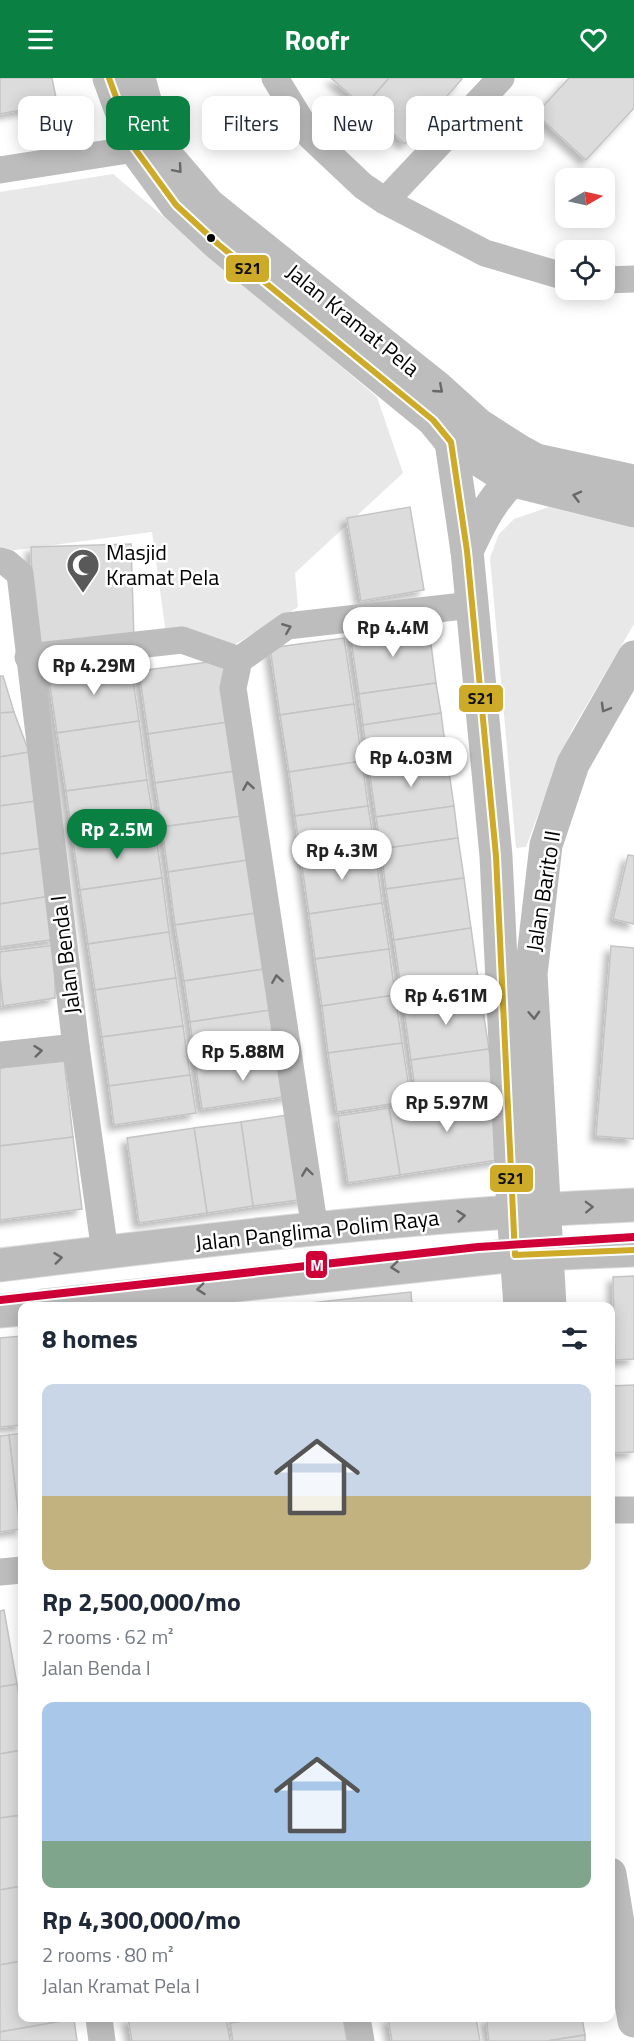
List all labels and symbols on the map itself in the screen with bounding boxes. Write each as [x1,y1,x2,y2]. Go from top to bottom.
one-way arrow [171,162,182,173]
north arrow [555,168,615,228]
unlabelled marker [205,232,217,244]
line badge: S21 [225,254,270,283]
street label: Jalan Kramat Pela [279,255,427,385]
text: S21 [235,256,261,280]
one-way arrow [432,382,443,393]
one-way arrow [572,491,582,504]
place label: Masjid Kramat Pela [106,535,219,594]
mosque icon: Masjid Kramat Pela [65,547,101,594]
pin: Rp 4.4M [338,607,448,658]
one-way arrow [282,623,292,636]
pin: Rp 4.29M [32,645,156,696]
line badge: S21 [458,684,504,713]
text: S21 [468,686,494,710]
one-way arrow [601,702,612,712]
pin: Rp 4.03M [349,737,473,788]
one-way arrow [242,782,254,791]
pin: Rp 2.5M [62,809,172,860]
street label: Jalan Barito II [517,828,569,954]
pin: Rp 4.3M [287,830,397,881]
street label: Jalan Benda I [41,894,89,1016]
one-way arrow [272,975,284,984]
pin: Rp 4.61M [384,975,508,1026]
one-way arrow [527,1011,540,1020]
pin: Rp 5.88M [181,1031,305,1082]
one-way arrow [33,1046,43,1058]
pin: Rp 5.97M [385,1082,509,1133]
line badge: S21 [489,1164,534,1193]
text: S21 [498,1166,524,1190]
one-way arrow [302,1167,314,1177]
street label: Jalan Panglima Polim Raya [193,1200,441,1260]
one-way arrow [584,1201,593,1214]
one-way arrow [456,1210,465,1223]
line badge: M [305,1250,328,1279]
one-way arrow [54,1252,63,1264]
text: M [310,1253,324,1277]
one-way arrow [390,1260,399,1273]
one-way arrow [196,1282,205,1294]

